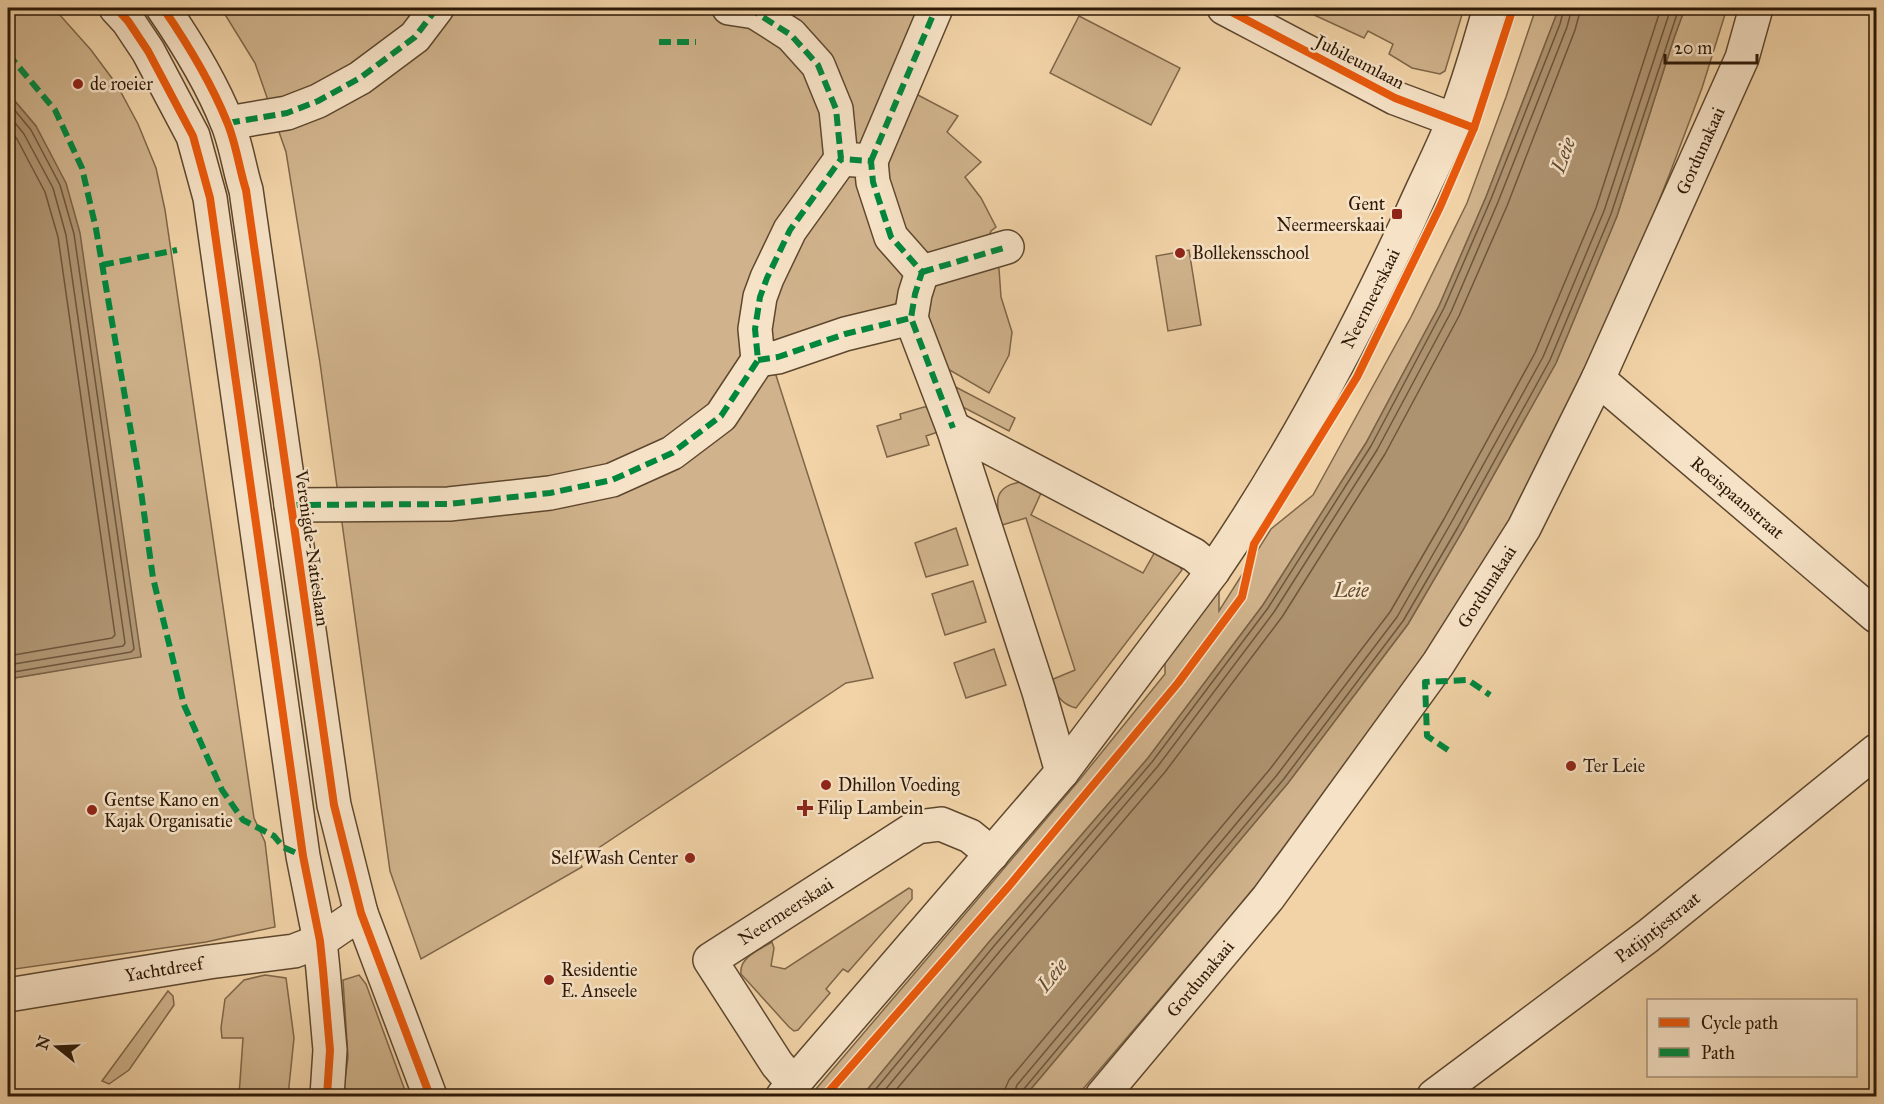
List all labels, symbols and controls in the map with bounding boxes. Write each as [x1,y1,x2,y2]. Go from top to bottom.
scale bar [1665,27,1756,65]
street label: Jubileumlaan [1310,29,1408,95]
text: 20 m [1674,37,1712,59]
place label: de roeier [90,73,153,95]
marker: de roeier [71,77,85,91]
street label: Gordunakaai [1671,104,1730,198]
water label: Leie [1545,134,1580,177]
place label: Gent Neermeerskaai [1276,193,1386,236]
marker: Gent Neermeerskaai [1390,207,1404,221]
place label: Bollekensschool [1192,242,1310,264]
street label: Neermeerskaai [1336,245,1405,352]
marker: Bollekensschool [1173,246,1187,260]
street label: Roeispaanstraat [1686,452,1789,544]
street label: Verenigde-Natieslaan [289,468,334,628]
street label: Gordunakaai [1453,541,1521,632]
water label: Leie [1332,578,1369,602]
place label: Ter Leie [1583,755,1645,777]
marker: Ter Leie [1564,759,1578,773]
place label: Dhillon Voeding [838,774,960,797]
marker: Dhillon Voeding [819,778,833,792]
place label: Gentse Kano en Kajak Organisatie [104,789,233,833]
place label: Filip Lambein [817,797,924,819]
marker: Filip Lambein [798,801,812,815]
marker: Gentse Kano en Kajak Organisatie [85,803,99,817]
place label: Self Wash Center [551,847,678,869]
marker: Self Wash Center [683,851,697,865]
street label: Neermeerskaai [734,873,837,950]
street label: Patijntjestraat [1611,887,1705,968]
street label: Gordunakaai [1162,936,1239,1022]
street label: Yachtdreef [123,952,207,987]
water label: Leie [1031,953,1073,997]
place label: Residentie E. Anseele [561,959,637,1002]
marker: Residentie E. Anseele [542,973,556,987]
legend [1647,999,1857,1077]
text: Cycle path [1701,1012,1778,1034]
north arrow [27,1017,87,1077]
text: N [32,1033,54,1052]
text: Path [1701,1042,1735,1064]

